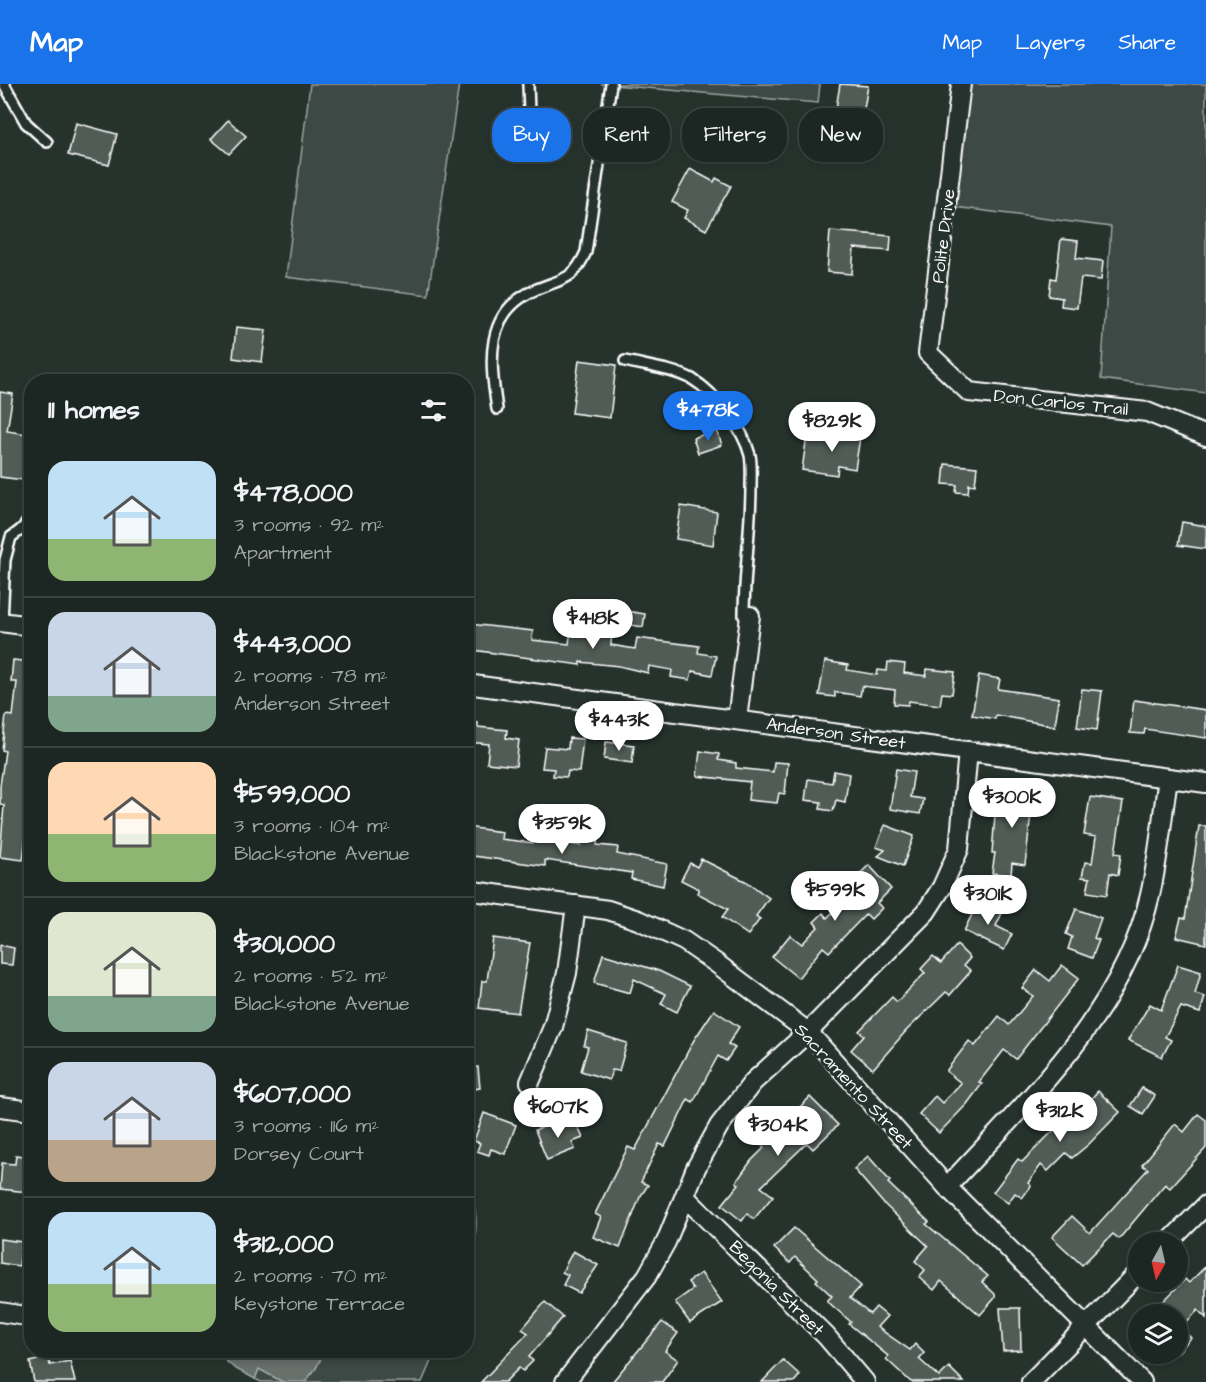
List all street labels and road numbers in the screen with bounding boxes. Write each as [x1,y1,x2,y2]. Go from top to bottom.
street label: Polite Drive [925,187,962,285]
street label: Don Carlos Trail [993,383,1129,422]
street label: Anderson Street [765,711,908,756]
street label: Sacramento Street [789,1018,919,1155]
street label: Begonia Street [723,1235,830,1343]

